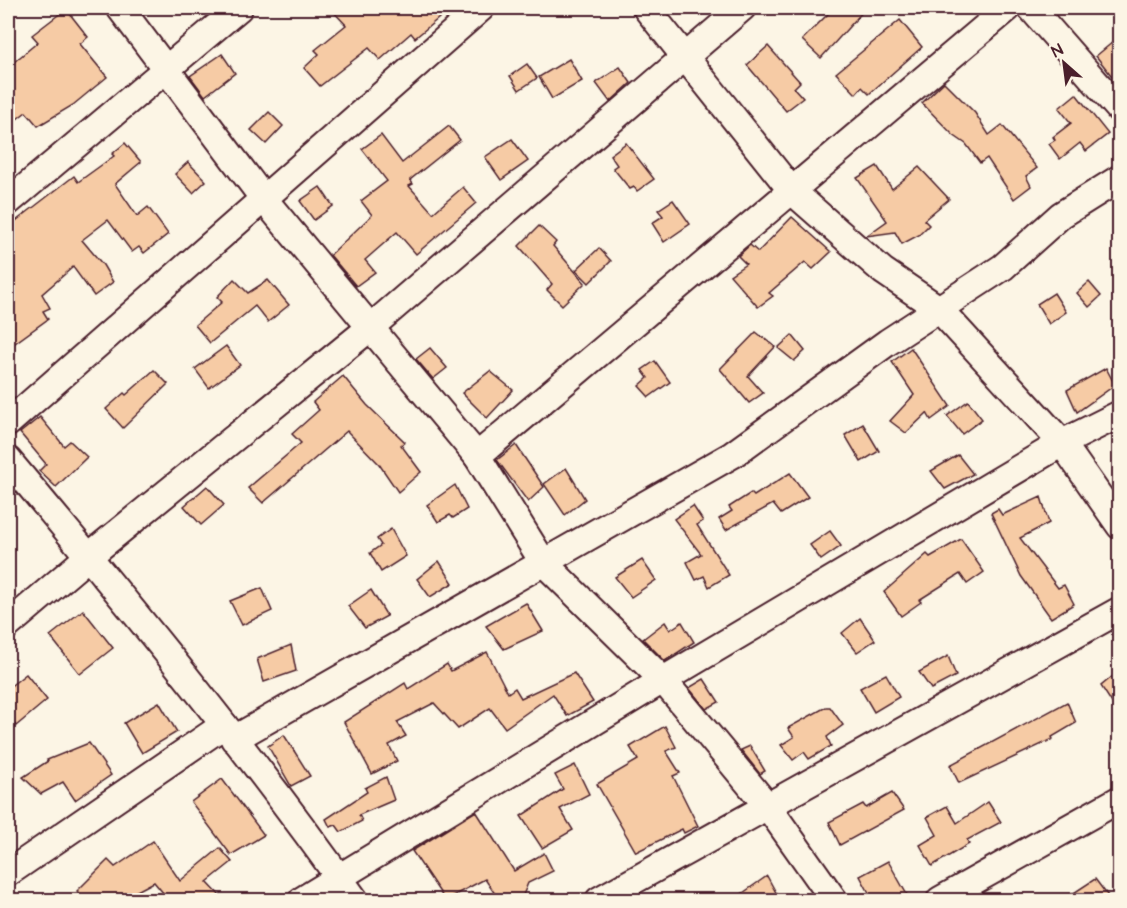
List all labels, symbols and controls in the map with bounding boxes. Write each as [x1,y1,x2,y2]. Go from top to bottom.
north arrow [1034,33,1094,93]
text: N [1048,39,1067,63]

